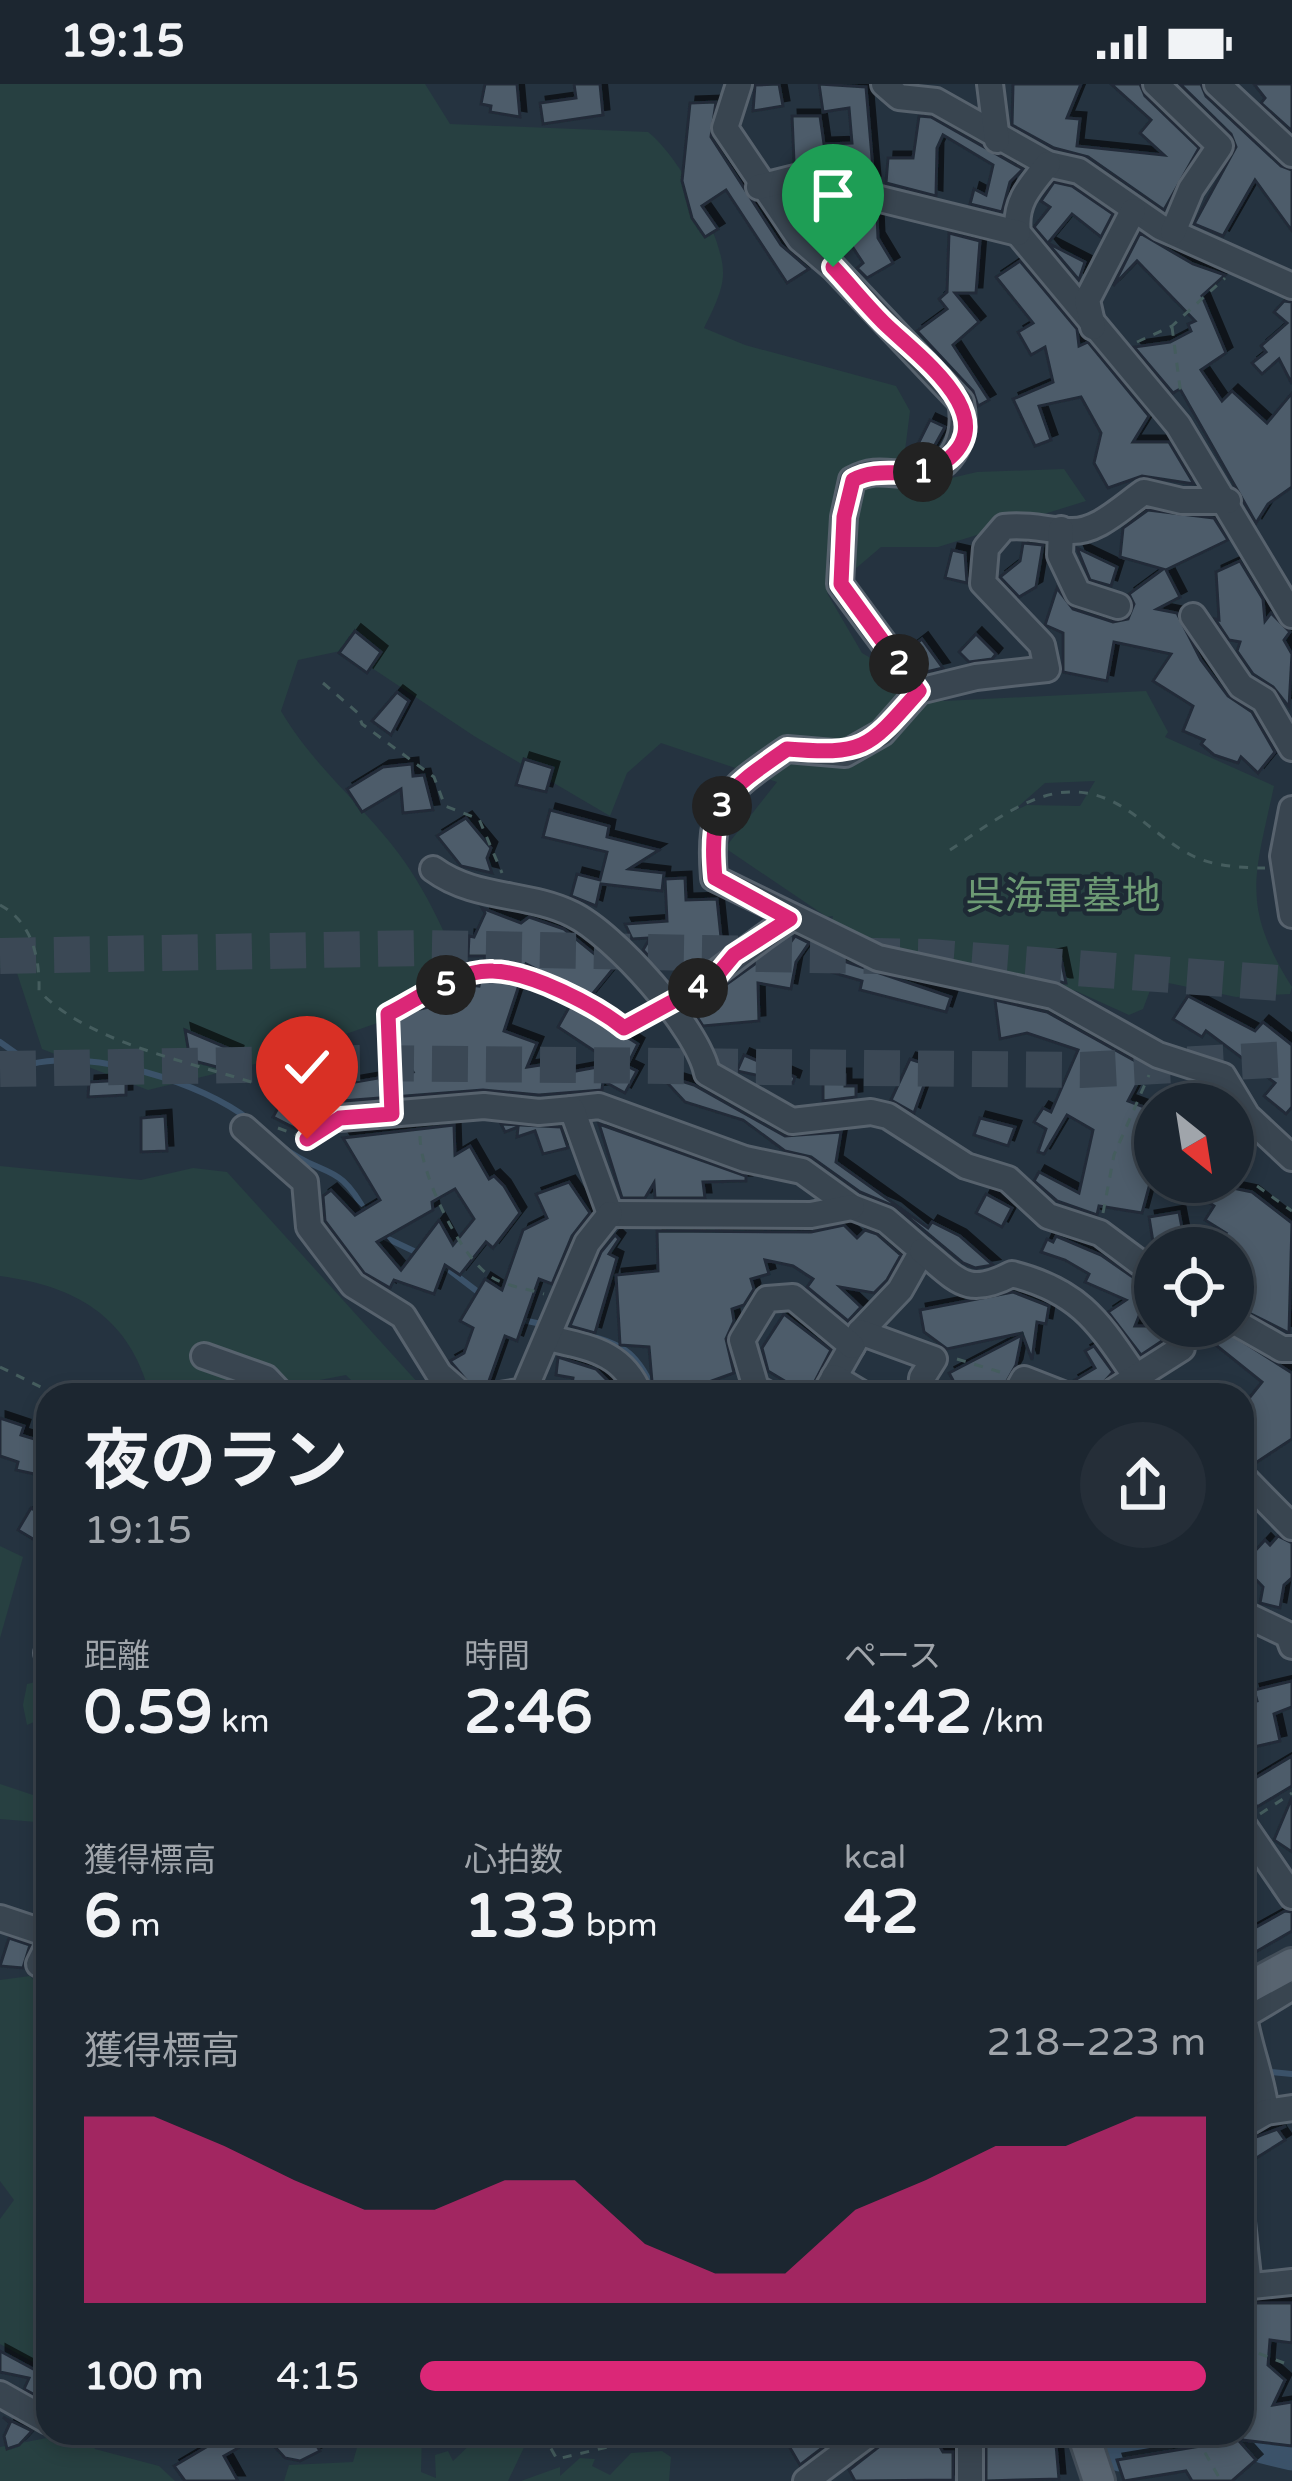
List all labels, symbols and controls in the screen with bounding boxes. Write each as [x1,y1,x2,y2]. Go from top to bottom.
text: 19:15 [60,15,185,69]
pin [782,144,884,267]
icon: arrive [800,162,866,228]
pin: 1 [893,442,953,502]
text: 1 [913,452,933,491]
pin: 2 [869,634,929,694]
text: 2 [889,644,909,683]
pin: 3 [692,776,752,836]
text: 3 [712,786,732,825]
park label: 呉海軍墓地 [965,873,1161,920]
pin: 5 [416,955,476,1015]
pin: 4 [668,958,728,1018]
text: 5 [436,965,456,1004]
text: 4 [688,968,708,1007]
pin [256,1016,358,1139]
icon: check [274,1034,340,1100]
north arrow [1134,1083,1254,1203]
map controls [1134,1083,1254,1347]
button: locate [1134,1227,1254,1347]
text: 夜のラン [84,1422,348,1502]
button: share [1080,1422,1206,1548]
text: 19:15 [84,1507,192,1554]
text: 距離 [84,1637,150,1676]
text: 時間 [464,1637,530,1676]
text: ペース [844,1637,941,1676]
text: 0.59 [84,1677,213,1749]
text: 2:46 [464,1677,593,1749]
text: 4:42 [844,1677,973,1749]
text: km [213,1702,270,1741]
text: /km [973,1702,1044,1741]
text: kcal [844,1838,906,1877]
text: 獲得標高 [84,1841,216,1880]
text: 心拍数 [464,1841,563,1880]
text: 42 [844,1877,919,1949]
text: 6 [84,1881,122,1953]
text: 133 [464,1881,577,1953]
text: m [122,1906,161,1945]
text: bpm [577,1906,658,1945]
text: 218–223 m [986,2019,1206,2066]
text: 獲得標高 [84,2028,240,2075]
text: 100 m [84,2353,203,2400]
text: 4:15 [276,2353,360,2400]

